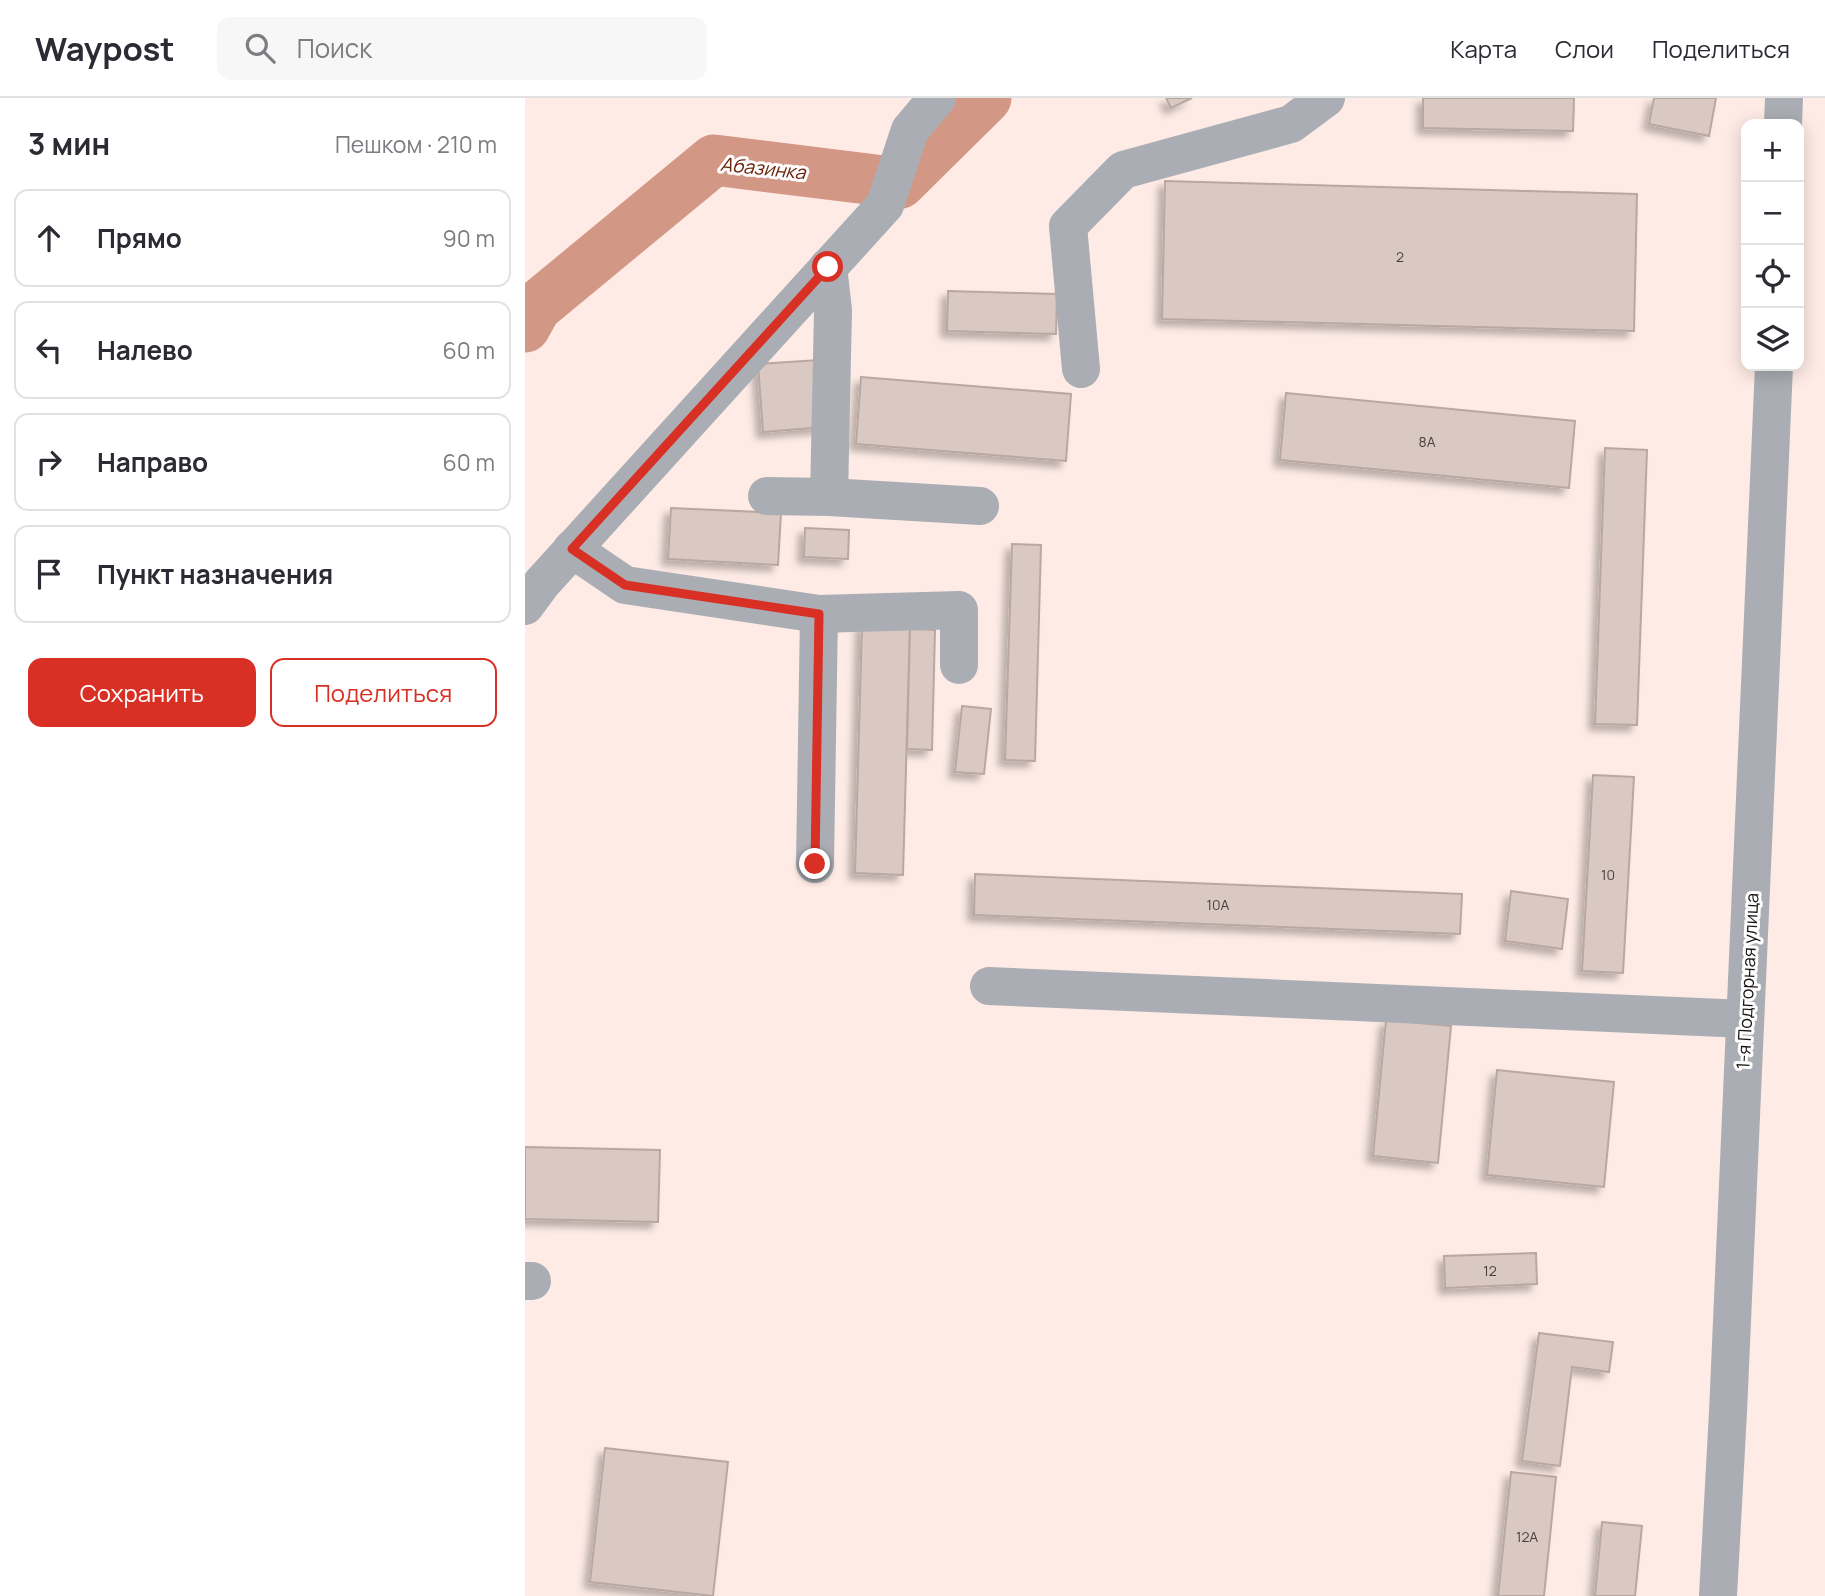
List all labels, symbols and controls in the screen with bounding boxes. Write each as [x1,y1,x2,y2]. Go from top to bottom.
search box [217,17,707,80]
text: Waypost [35,26,175,71]
icon: search [241,29,279,67]
text: Поиск [297,30,372,66]
text: Карта [1450,32,1517,65]
text: Слои [1555,32,1614,65]
text: Поделиться [1652,32,1790,65]
map controls [1741,119,1804,371]
button: + [1741,119,1804,182]
text: 3 мин [28,123,110,164]
text: Пешком · 210 m [335,128,497,160]
water label: Абазинка [719,151,808,186]
button: − [1741,182,1804,245]
icon: ahead [30,219,68,257]
text: Прямо [97,220,182,256]
text: 90 m [443,222,495,254]
button: locate [1741,245,1804,308]
house number: 2 [1396,247,1404,266]
route start [812,251,843,282]
button: layers [1741,308,1804,371]
icon: left [30,331,68,369]
text: Налево [97,332,193,368]
text: 60 m [443,334,495,366]
house number: 8А [1419,432,1436,451]
icon: right [30,443,68,481]
text: Направо [97,444,208,480]
text: 60 m [443,446,495,478]
icon: arrive [30,555,68,593]
text: Пункт назначения [97,556,333,592]
button: Сохранить [28,658,256,727]
button: Поделиться [270,658,497,727]
route end [799,848,830,879]
house number: 10 [1601,865,1615,884]
street label: 1-я Подгорная улица [1730,892,1764,1070]
house number: 10А [1207,895,1230,914]
house number: 12 [1483,1261,1497,1280]
house number: 12А [1516,1527,1538,1546]

